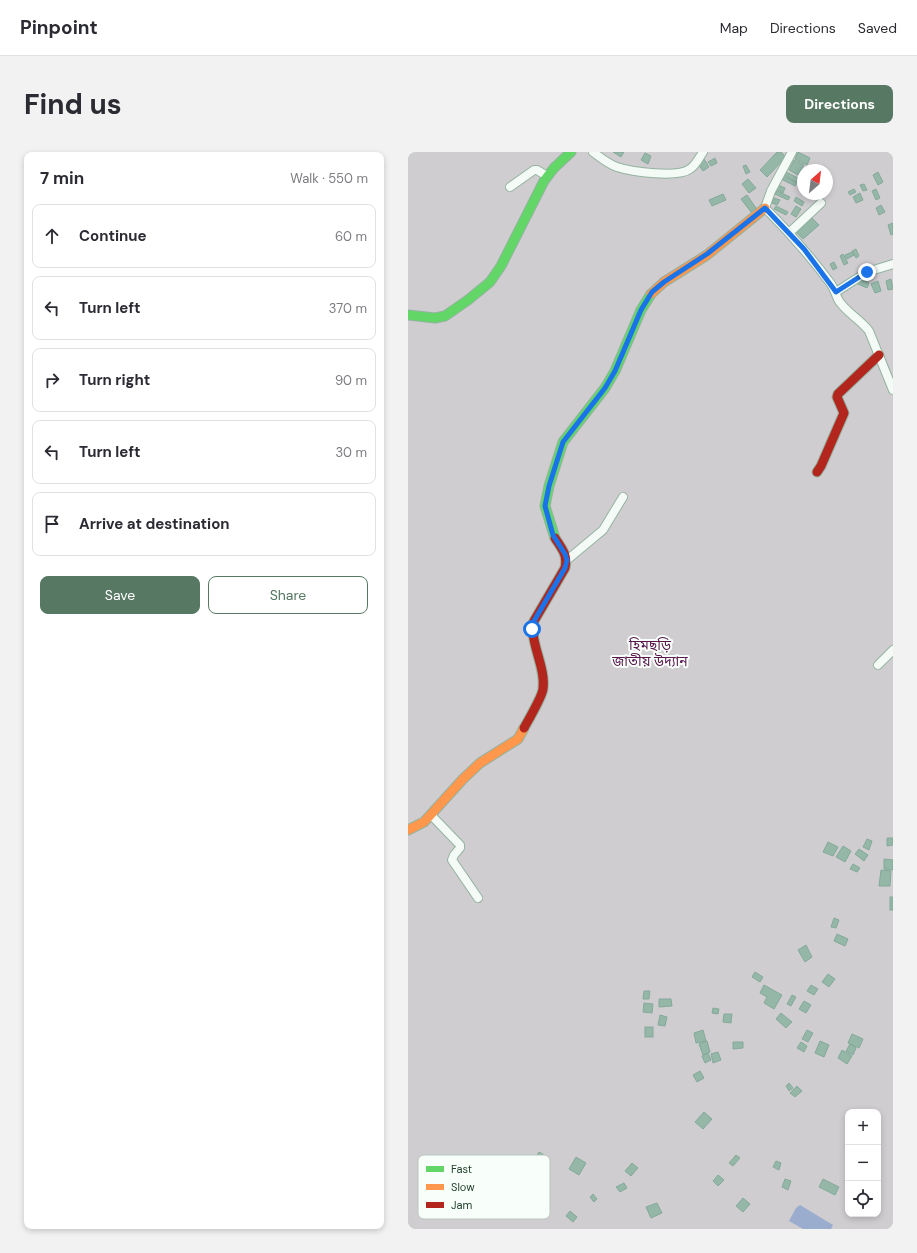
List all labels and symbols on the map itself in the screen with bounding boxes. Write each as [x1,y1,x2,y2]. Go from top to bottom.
north arrow [797,164,833,200]
route end [858,263,876,281]
route start [523,620,541,638]
park label: হিমছড়ি জাতীয় উদ্যান [611,636,688,670]
legend [418,1155,550,1219]
text: Fast [451,1162,472,1176]
text: Slow [451,1180,475,1194]
text: Jam [451,1198,472,1212]

